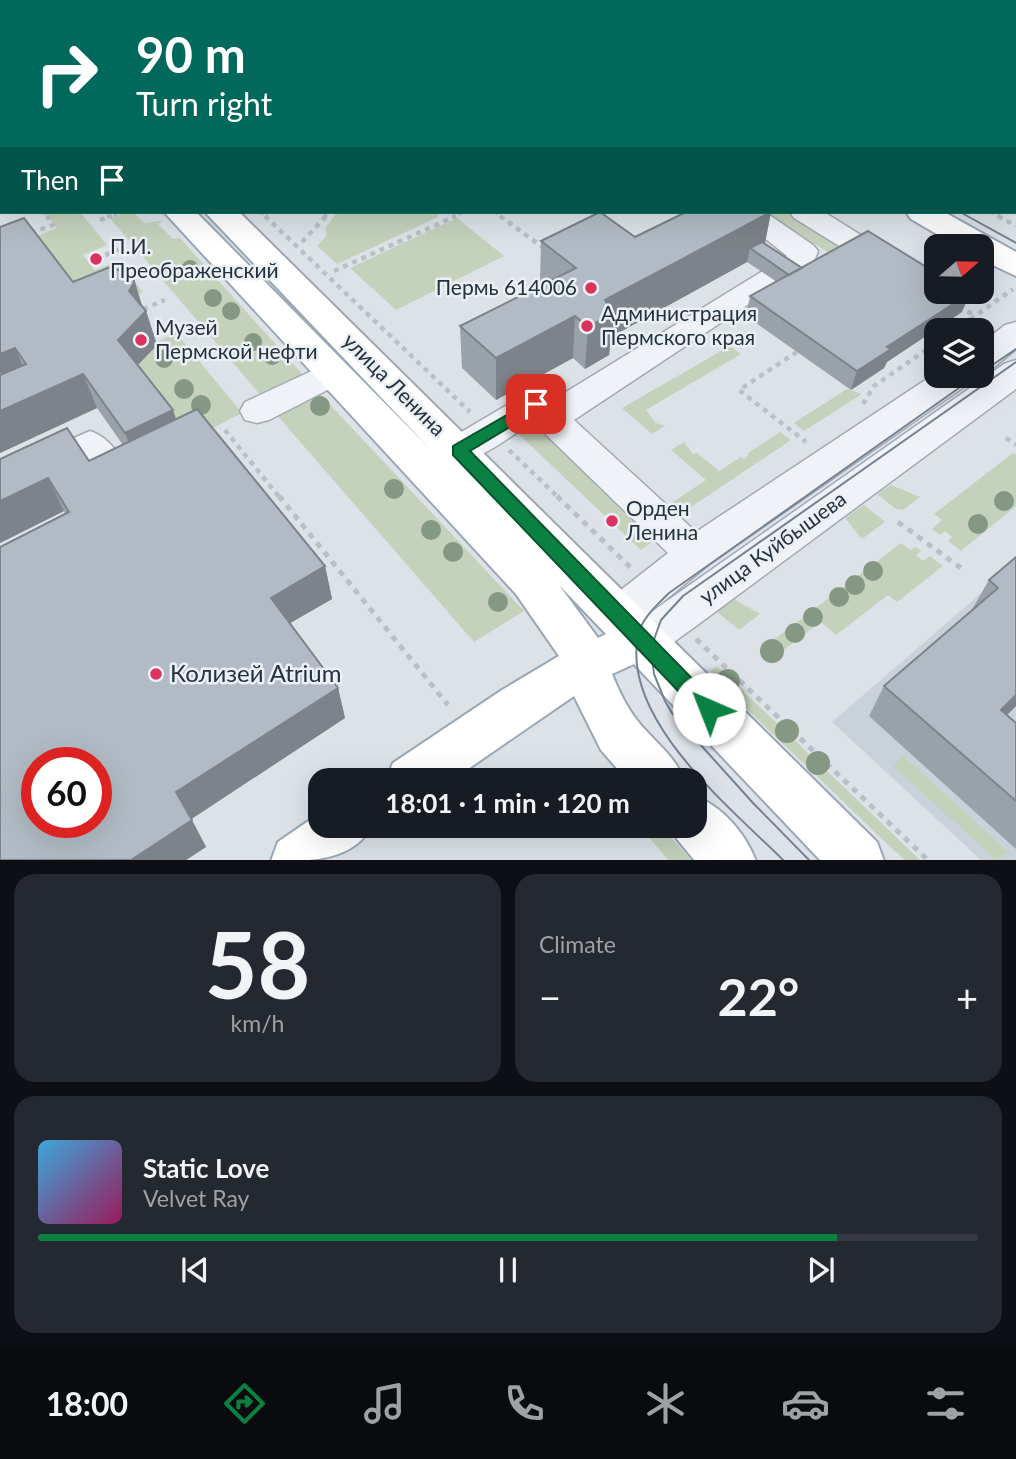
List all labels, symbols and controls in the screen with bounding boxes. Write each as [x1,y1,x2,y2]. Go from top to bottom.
text: 90 m [136,25,246,83]
icon: right [21,28,112,119]
text: Turn right [136,84,272,123]
icon: arrive [93,161,131,199]
text: Then [21,164,79,196]
place label: П.И. Преображенский [110,233,279,282]
north arrow [924,234,994,304]
map controls [924,234,994,388]
marker: П.И. Преображенский [88,251,104,267]
place label: Пермь 614006 [436,274,577,299]
marker: Пермь 614006 [583,280,599,296]
place label: Администрация Пермского края [601,300,757,349]
place label: Музей Пермской нефти [155,314,318,363]
marker: Администрация Пермского края [579,318,595,334]
button: layers [924,318,994,388]
street label: улица Ленина [339,327,452,440]
marker: Музей Пермской нефти [133,332,149,348]
pin [506,374,566,434]
icon: arrive [517,385,555,423]
street label: улица Куйбышева [694,485,850,608]
place label: Орден Ленина [625,495,698,544]
marker: Орден Ленина [604,513,620,529]
place label: Колизей Atrium [170,658,341,687]
marker: Колизей Atrium [148,666,164,682]
position arrow [672,672,746,746]
speed limit sign: 60 [21,747,112,838]
text: 18:01 · 1 min · 120 m [385,787,630,819]
text: 58 [205,909,310,1018]
text: Climate [539,930,616,958]
text: 22° [718,965,799,1027]
text: − [539,974,561,1020]
text: + [956,974,978,1020]
text: km/h [231,1009,284,1037]
text: Static Love [143,1152,270,1184]
text: Velvet Ray [143,1184,249,1212]
icon: previous [176,1251,214,1289]
icon: pause [489,1251,527,1289]
icon: next [802,1251,840,1289]
icon: directions [220,1379,269,1428]
icon: music [360,1379,409,1428]
icon: phone [500,1379,549,1428]
icon: climate [641,1379,690,1428]
icon: car [781,1379,830,1428]
icon: filters [921,1379,970,1428]
text: 18:00 [46,1384,128,1423]

